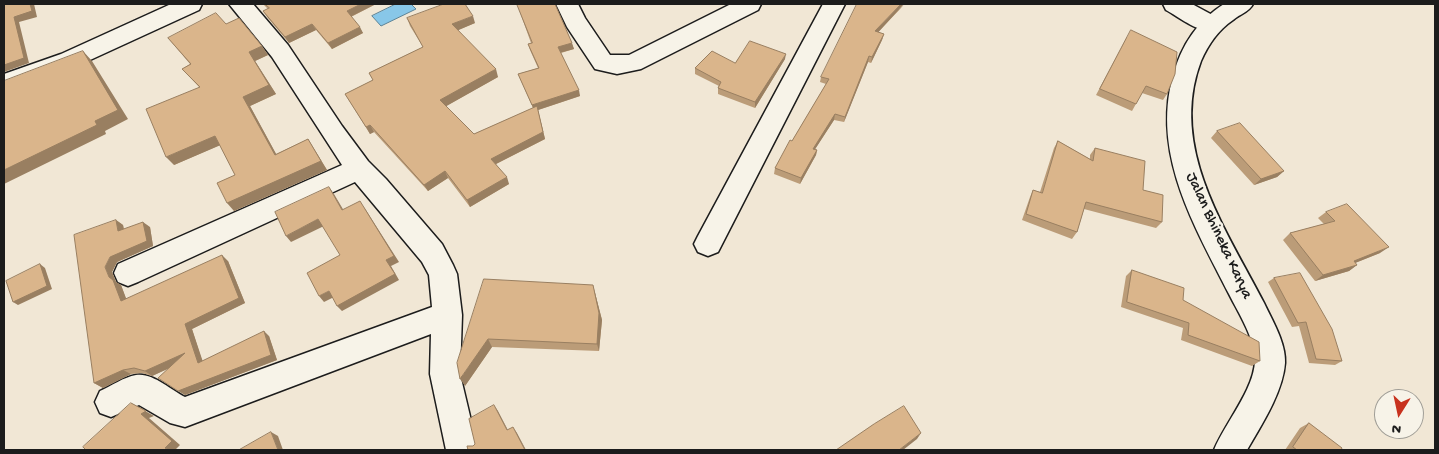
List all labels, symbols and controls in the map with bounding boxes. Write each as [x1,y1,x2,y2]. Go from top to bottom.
street label: Jalan Bhineka Karya [1180,170,1256,302]
north arrow [1374,389,1424,439]
text: N [1391,419,1402,437]

